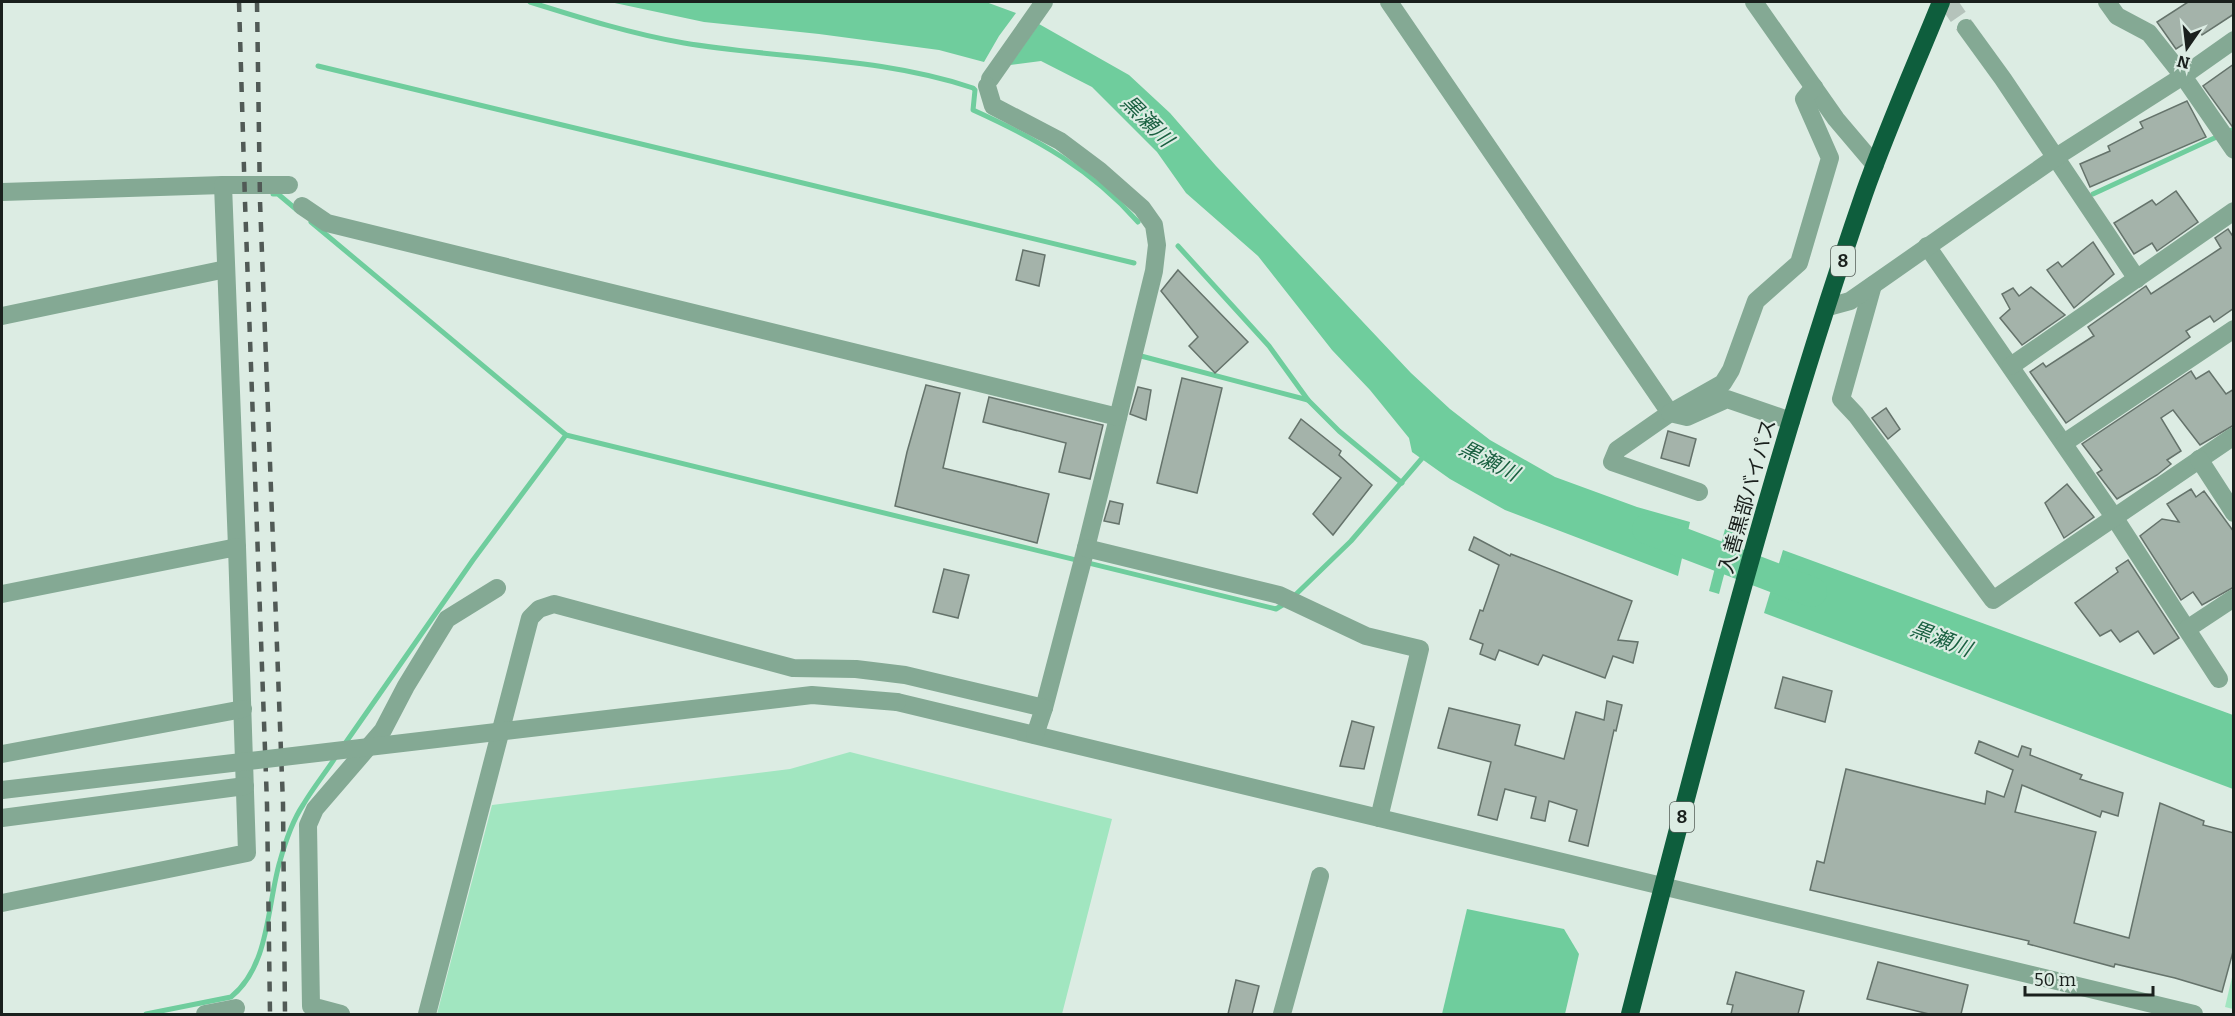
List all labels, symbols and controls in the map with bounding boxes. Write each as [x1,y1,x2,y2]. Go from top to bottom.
north arrow [2157,18,2217,78]
text: N [2175,51,2192,73]
water label: 黒瀬川 [1116,90,1180,154]
road number: 8 [1831,246,1855,276]
street label: 入善黒部バイパス [1713,416,1781,576]
water label: 黒瀬川 [1455,435,1525,488]
water label: 黒瀬川 [1907,616,1977,663]
road number: 8 [1670,802,1694,832]
scale bar [2025,959,2152,997]
text: 50 m [2034,969,2076,991]

